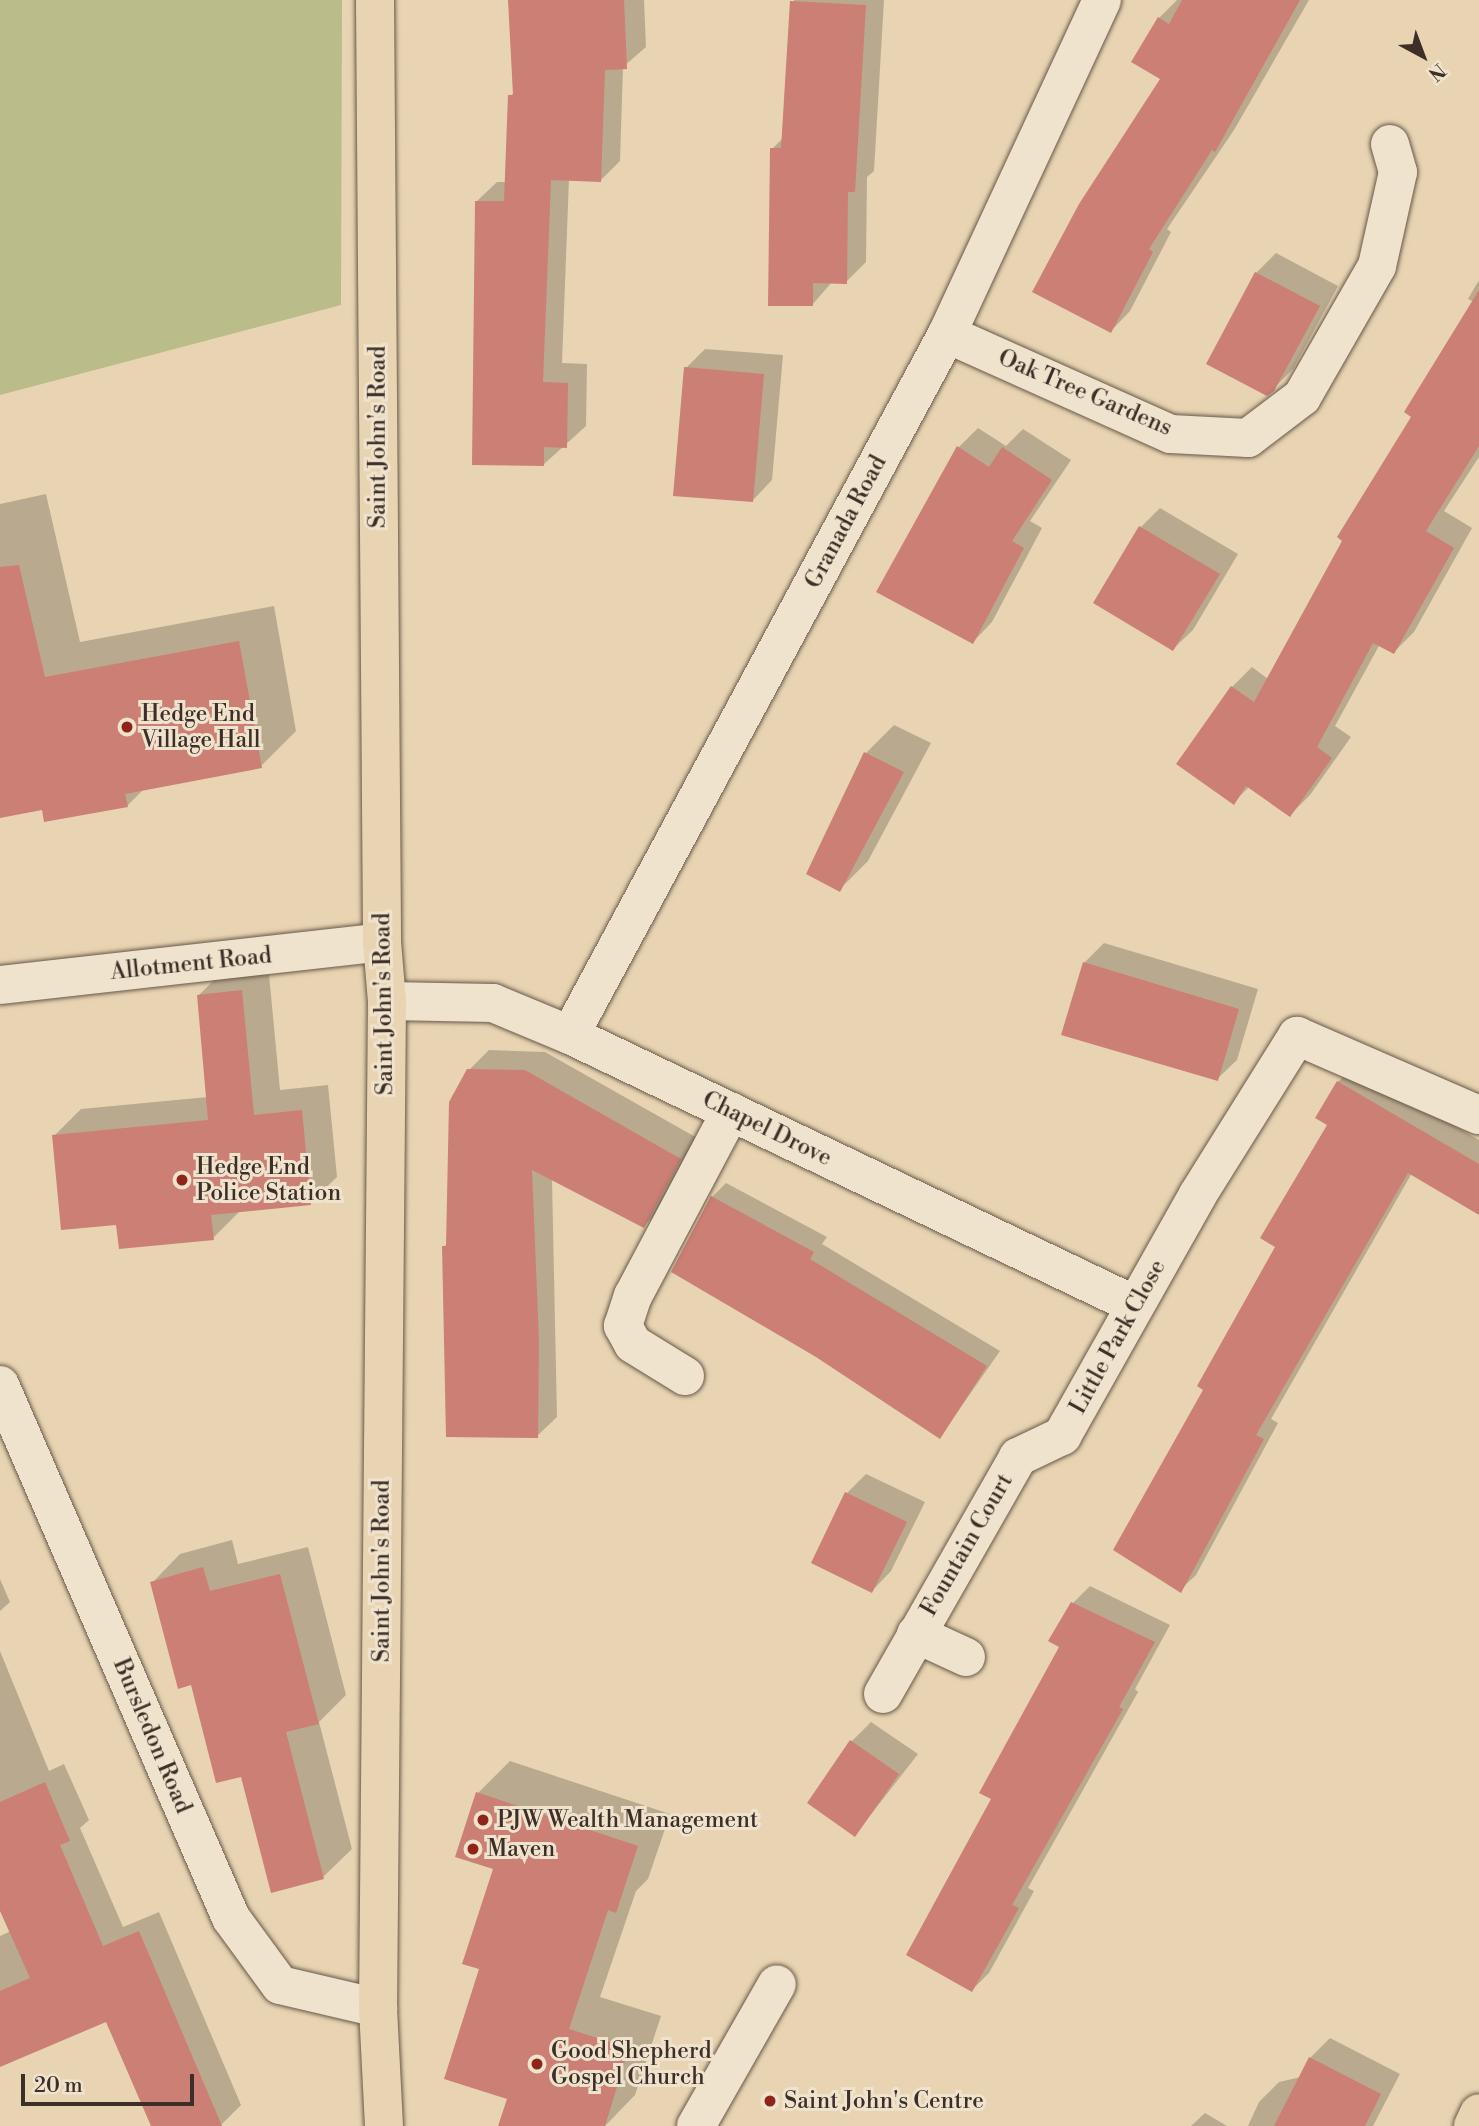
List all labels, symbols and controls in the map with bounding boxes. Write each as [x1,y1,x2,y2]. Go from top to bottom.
north arrow [1388,21,1458,91]
text: N [1423,58,1450,86]
street label: Oak Tree Gardens [994,344,1176,442]
street label: Saint John's Road [364,346,392,528]
street label: Granada Road [799,451,893,593]
place label: Hedge End Village Hall [141,700,261,754]
marker: Hedge End Village Hall [119,719,135,735]
street label: Saint John's Road [369,913,399,1095]
street label: Allotment Road [109,942,273,986]
street label: Chapel Drove [698,1086,836,1172]
place label: Hedge End Police Station [196,1153,341,1207]
marker: Hedge End Police Station [174,1172,190,1188]
street label: Little Park Close [1064,1255,1172,1419]
street label: Fountain Court [915,1469,1019,1621]
street label: Saint John's Road [368,1480,396,1662]
street label: Bursledon Road [107,1654,197,1818]
place label: PJW Wealth Management [497,1806,758,1834]
marker: PJW Wealth Management [475,1812,491,1828]
place label: Maven [487,1835,555,1863]
marker: Maven [465,1841,481,1857]
place label: Good Shepherd Gospel Church [551,2037,712,2091]
marker: Good Shepherd Gospel Church [529,2056,545,2072]
scale bar [24,2060,198,2104]
text: 20 m [34,2073,83,2099]
place label: Saint John's Centre [784,2087,984,2115]
marker: Saint John's Centre [762,2093,778,2109]

